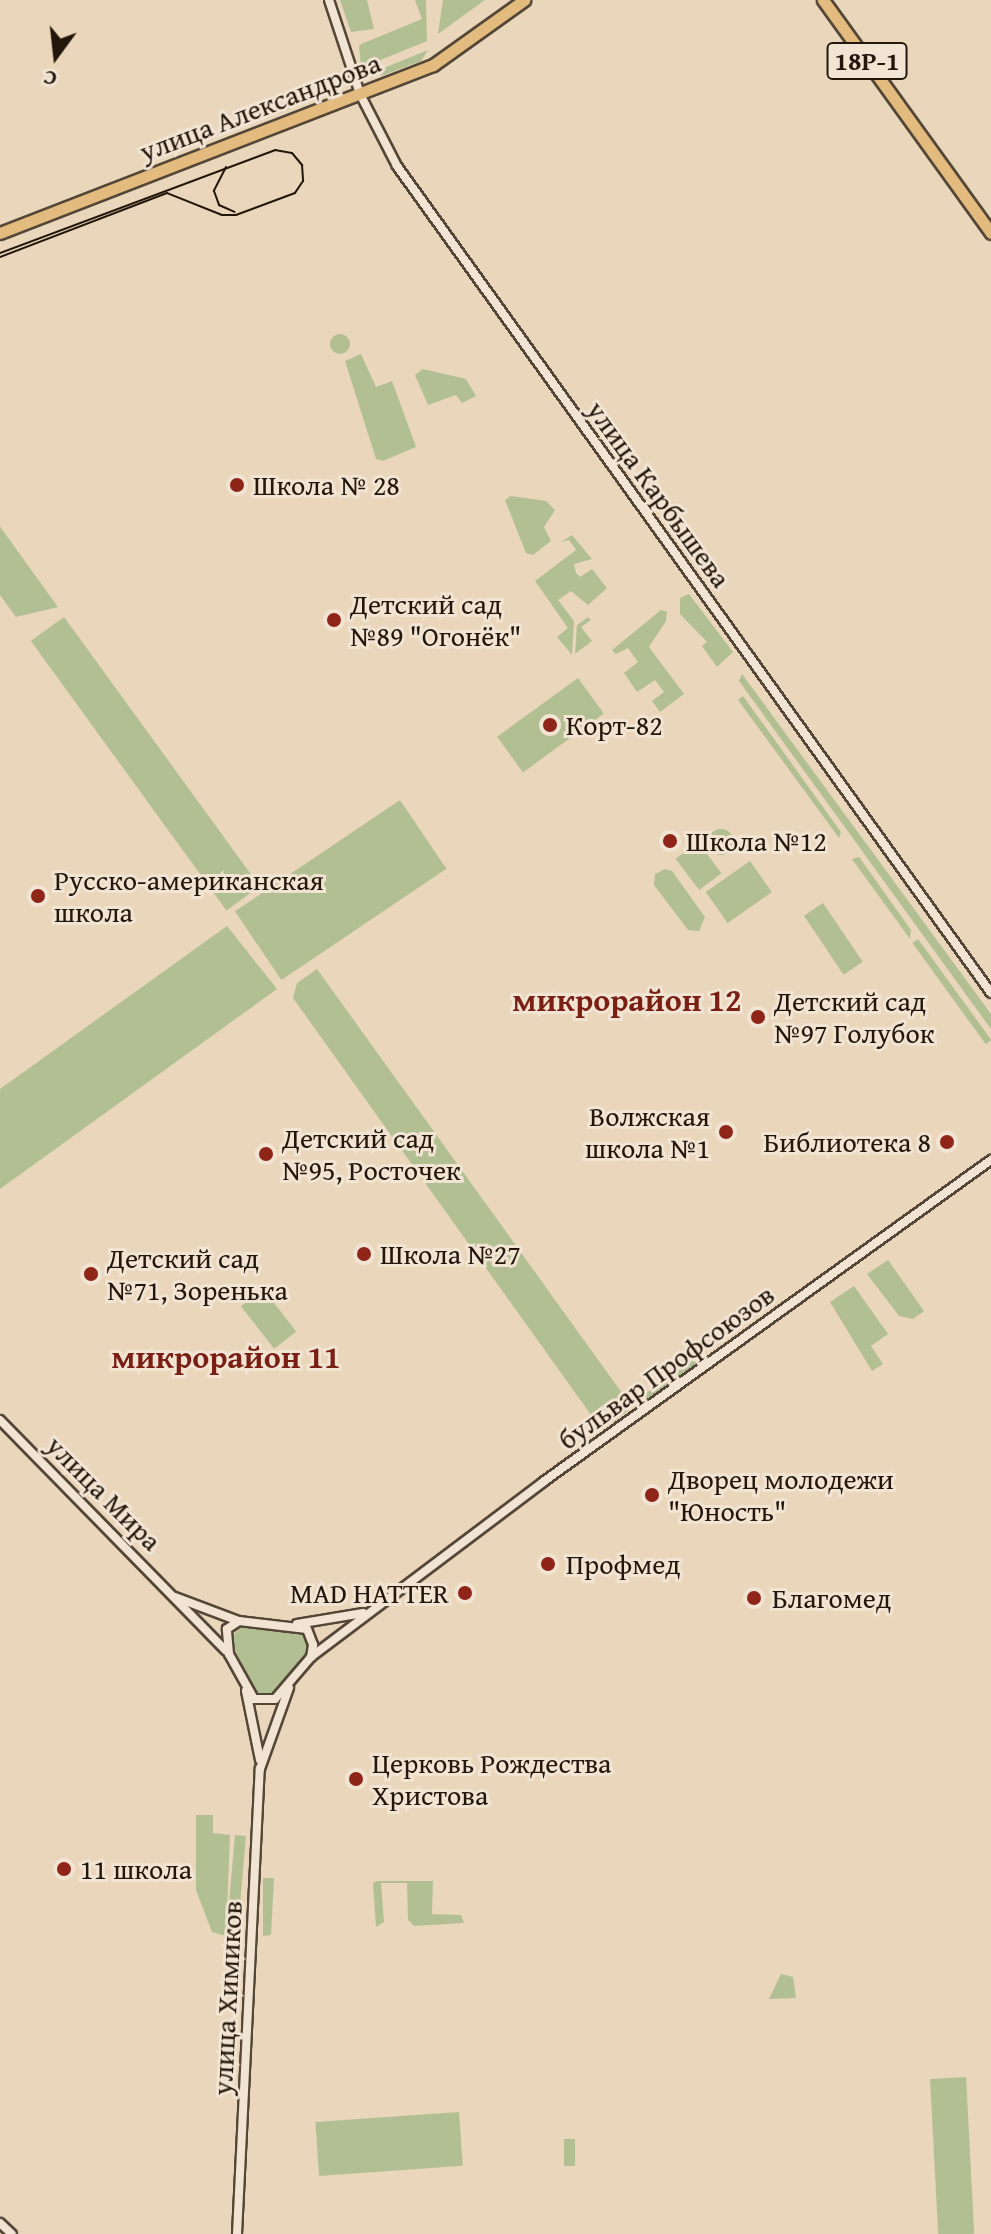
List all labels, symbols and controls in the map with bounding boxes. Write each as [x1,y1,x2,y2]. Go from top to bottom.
north arrow [16,16,96,96]
road number: 18Р-1 [825,39,909,83]
street label: улица Александрова [135,46,385,168]
text: С [40,62,60,96]
street label: улица Карбышева [580,394,738,594]
place label: Школа № 28 [253,468,400,502]
marker: Школа № 28 [228,476,246,494]
place label: Детский сад №89 "Огонёк" [350,587,521,653]
marker: Детский сад №89 "Огонёк" [325,611,343,629]
place label: Корт-82 [566,708,663,742]
marker: Корт-82 [541,716,559,734]
place label: Школа №12 [686,824,827,858]
marker: Школа №12 [661,832,679,850]
place label: Русско-американская школа [54,863,324,929]
marker: Русско-американская школа [29,887,47,905]
district label: микрорайон 12 [512,981,742,1019]
place label: Детский сад №97 Голубок [774,984,934,1050]
marker: Детский сад №97 Голубок [749,1008,767,1026]
place label: Волжская школа №1 [585,1099,710,1165]
place label: Детский сад №95, Росточек [282,1121,461,1187]
marker: Волжская школа №1 [717,1123,735,1141]
place label: Библиотека 8 [763,1125,931,1159]
marker: Библиотека 8 [938,1133,956,1151]
marker: Детский сад №95, Росточек [257,1145,275,1163]
place label: Школа №27 [380,1237,521,1271]
place label: Детский сад №71, Зоренька [107,1241,288,1307]
marker: Школа №27 [355,1245,373,1263]
marker: Детский сад №71, Зоренька [82,1265,100,1283]
street label: бульвар Профсоюзов [551,1277,781,1457]
district label: микрорайон 11 [111,1338,341,1376]
street label: улица Мира [40,1429,168,1557]
place label: Дворец молодежи "Юность" [668,1462,894,1528]
marker: Дворец молодежи "Юность" [643,1486,661,1504]
place label: Профмед [566,1547,681,1581]
marker: Профмед [537,1553,559,1575]
place label: MAD HATTER [290,1576,449,1610]
place label: Благомед [772,1581,891,1615]
marker: MAD HATTER [456,1584,474,1602]
marker: Благомед [743,1587,765,1609]
place label: Церковь Рождества Христова [372,1746,611,1812]
marker: Церковь Рождества Христова [347,1770,365,1788]
place label: 11 школа [80,1852,192,1886]
marker: 11 школа [55,1860,73,1878]
street label: улица Химиков [205,1900,249,2096]

